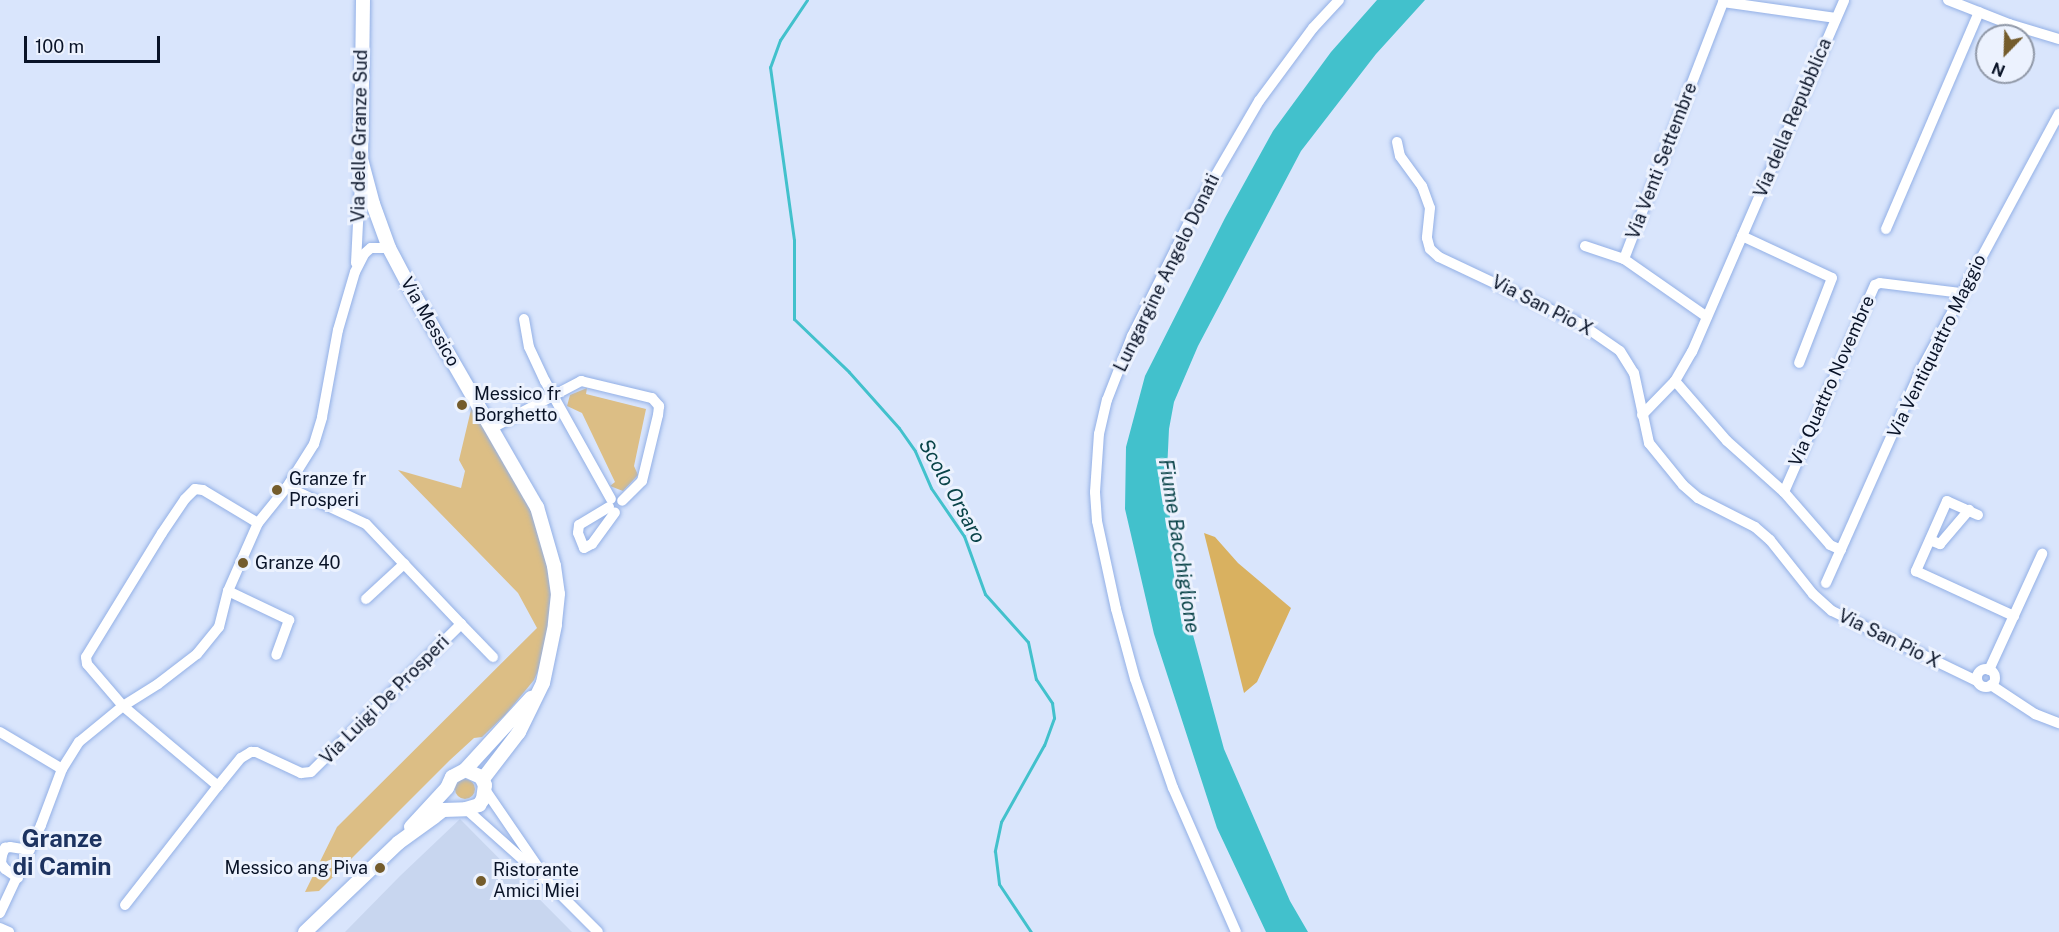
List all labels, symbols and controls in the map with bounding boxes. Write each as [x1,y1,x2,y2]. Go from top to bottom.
scale bar [27,24,164,62]
north arrow [1975,24,2035,84]
street label: Via della Repubblica [1750,35,1836,201]
text: 100 m [35,36,84,57]
street label: Via delle Granze Sud [348,49,372,223]
text: N [1989,58,2008,80]
street label: Via Venti Settembre [1622,79,1702,243]
street label: Lungargine Angelo Donati [1110,170,1224,376]
street label: Via Ventiquattro Maggio [1883,251,1991,441]
street label: Via San Pio X [1488,271,1596,341]
street label: Via Messico [396,274,464,370]
street label: Via Quattro Novembre [1785,292,1879,470]
place label: Messico fr Borghetto [474,384,561,426]
marker: Messico fr Borghetto [455,398,469,412]
water label: Scolo Orsaro [913,435,991,547]
water label: Fiume Bacchiglione [1153,457,1205,635]
place label: Granze fr Prosperi [289,469,367,512]
marker: Granze fr Prosperi [270,483,284,497]
place label: Granze 40 [255,552,341,574]
marker: Granze 40 [236,556,250,570]
street label: Via San Pio X [1835,605,1943,673]
street label: Via Luigi De Prosperi [316,631,454,769]
district label: Granze di Camin [12,825,112,881]
place label: Messico ang Piva [224,857,368,879]
place label: Ristorante Amici Miei [493,860,579,902]
marker: Messico ang Piva [373,861,387,875]
marker: Ristorante Amici Miei [474,874,488,888]

